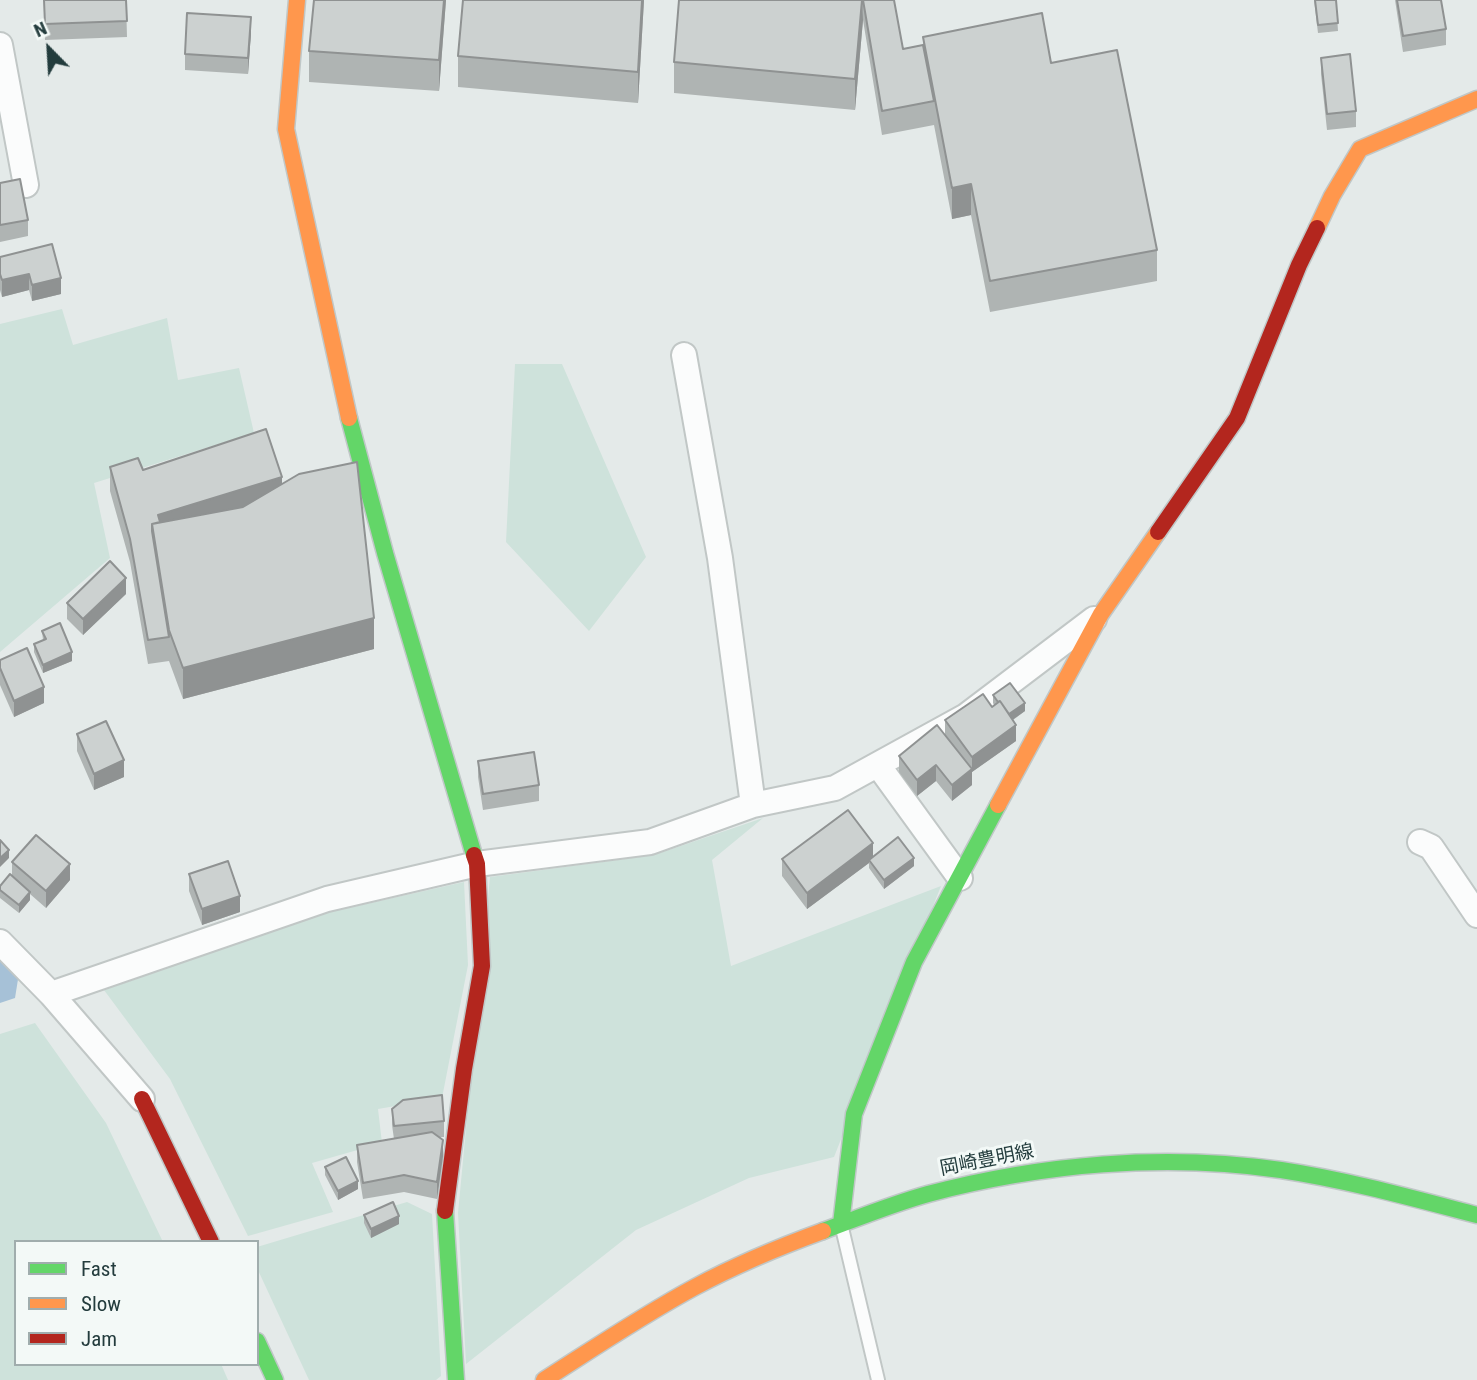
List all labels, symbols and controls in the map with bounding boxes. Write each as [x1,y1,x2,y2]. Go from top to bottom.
north arrow [14,14,84,84]
text: N [30,16,50,42]
street label: 岡崎豊明線 [938,1141,1036,1181]
legend [14,1240,259,1366]
text: Fast [81,1257,117,1281]
text: Slow [81,1292,121,1316]
text: Jam [81,1327,117,1351]

